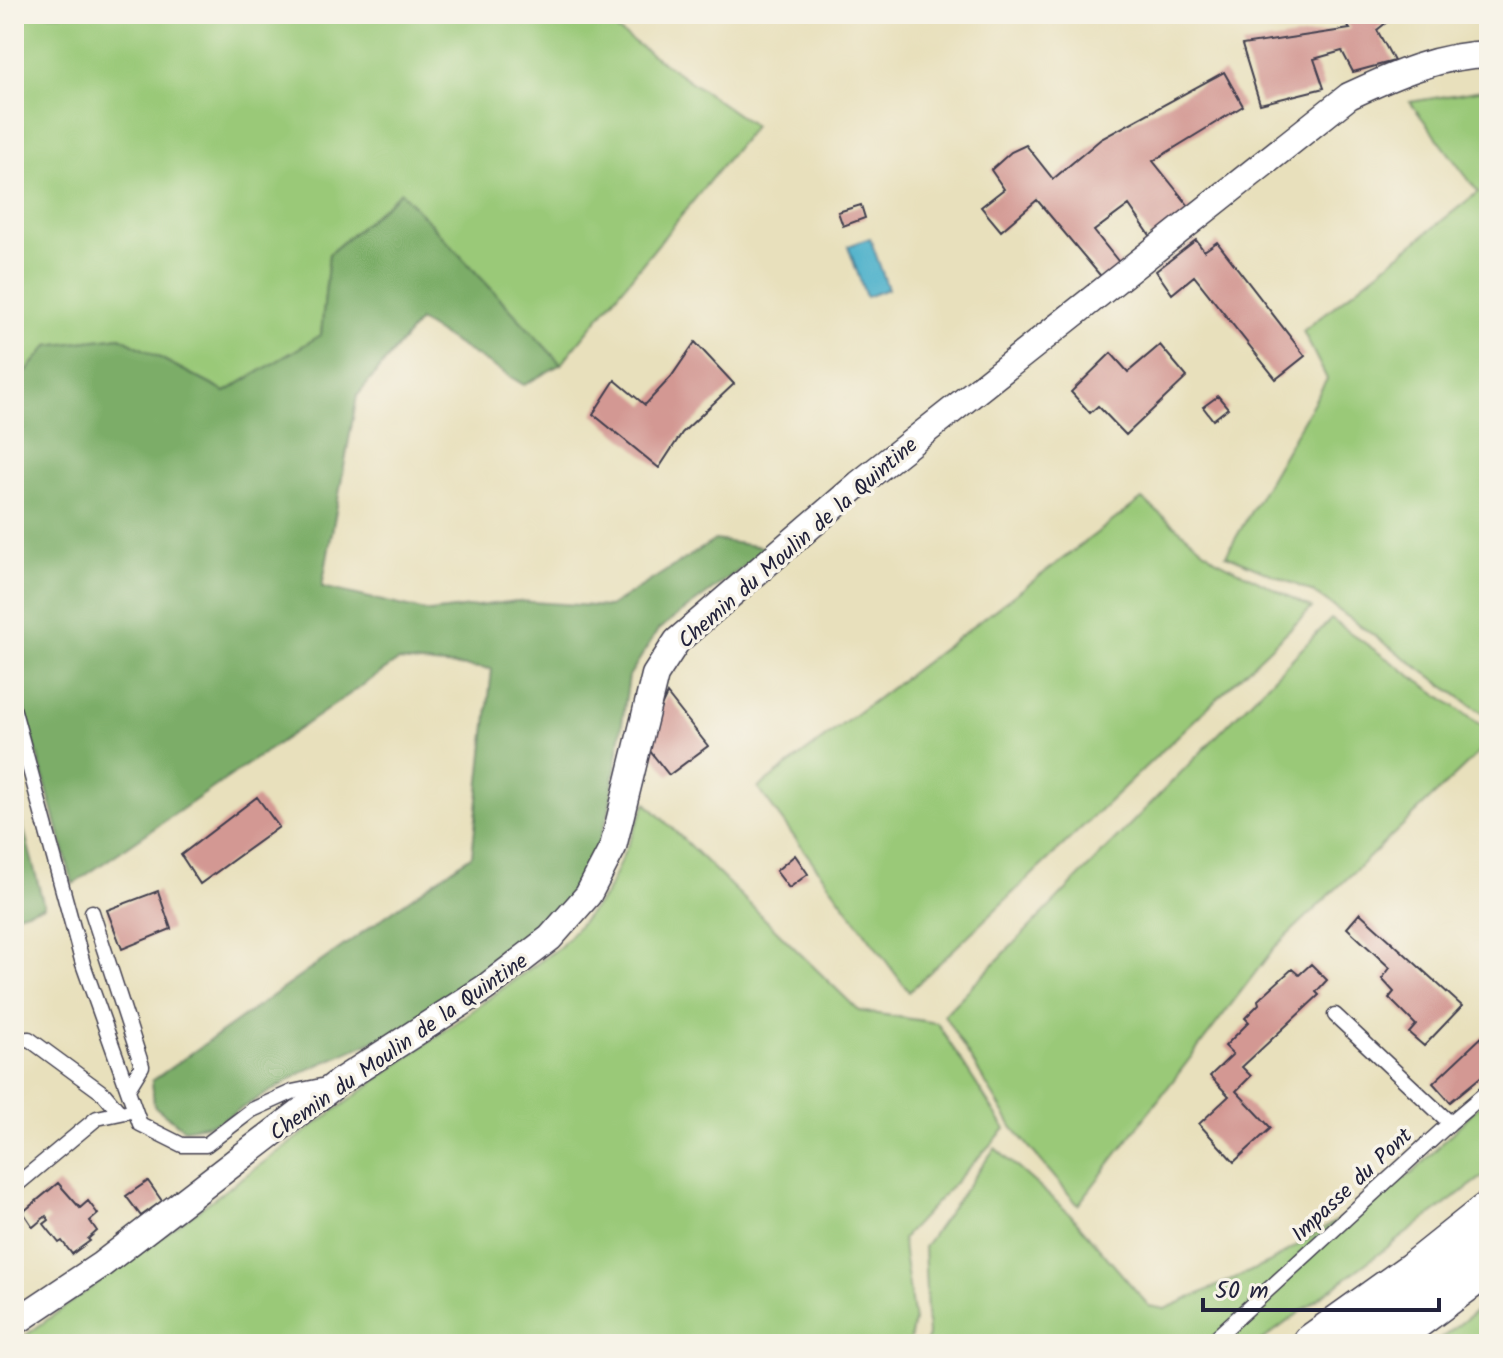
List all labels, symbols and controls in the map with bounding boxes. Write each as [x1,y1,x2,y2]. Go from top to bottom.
street label: Chemin du Moulin de la Quintine [671,429,927,658]
street label: Chemin du Moulin de la Quintine [263,945,536,1151]
street label: Impasse du Pont [1284,1120,1422,1252]
scale bar [1203,1262,1439,1312]
text: 50 m [1215,1272,1269,1311]

